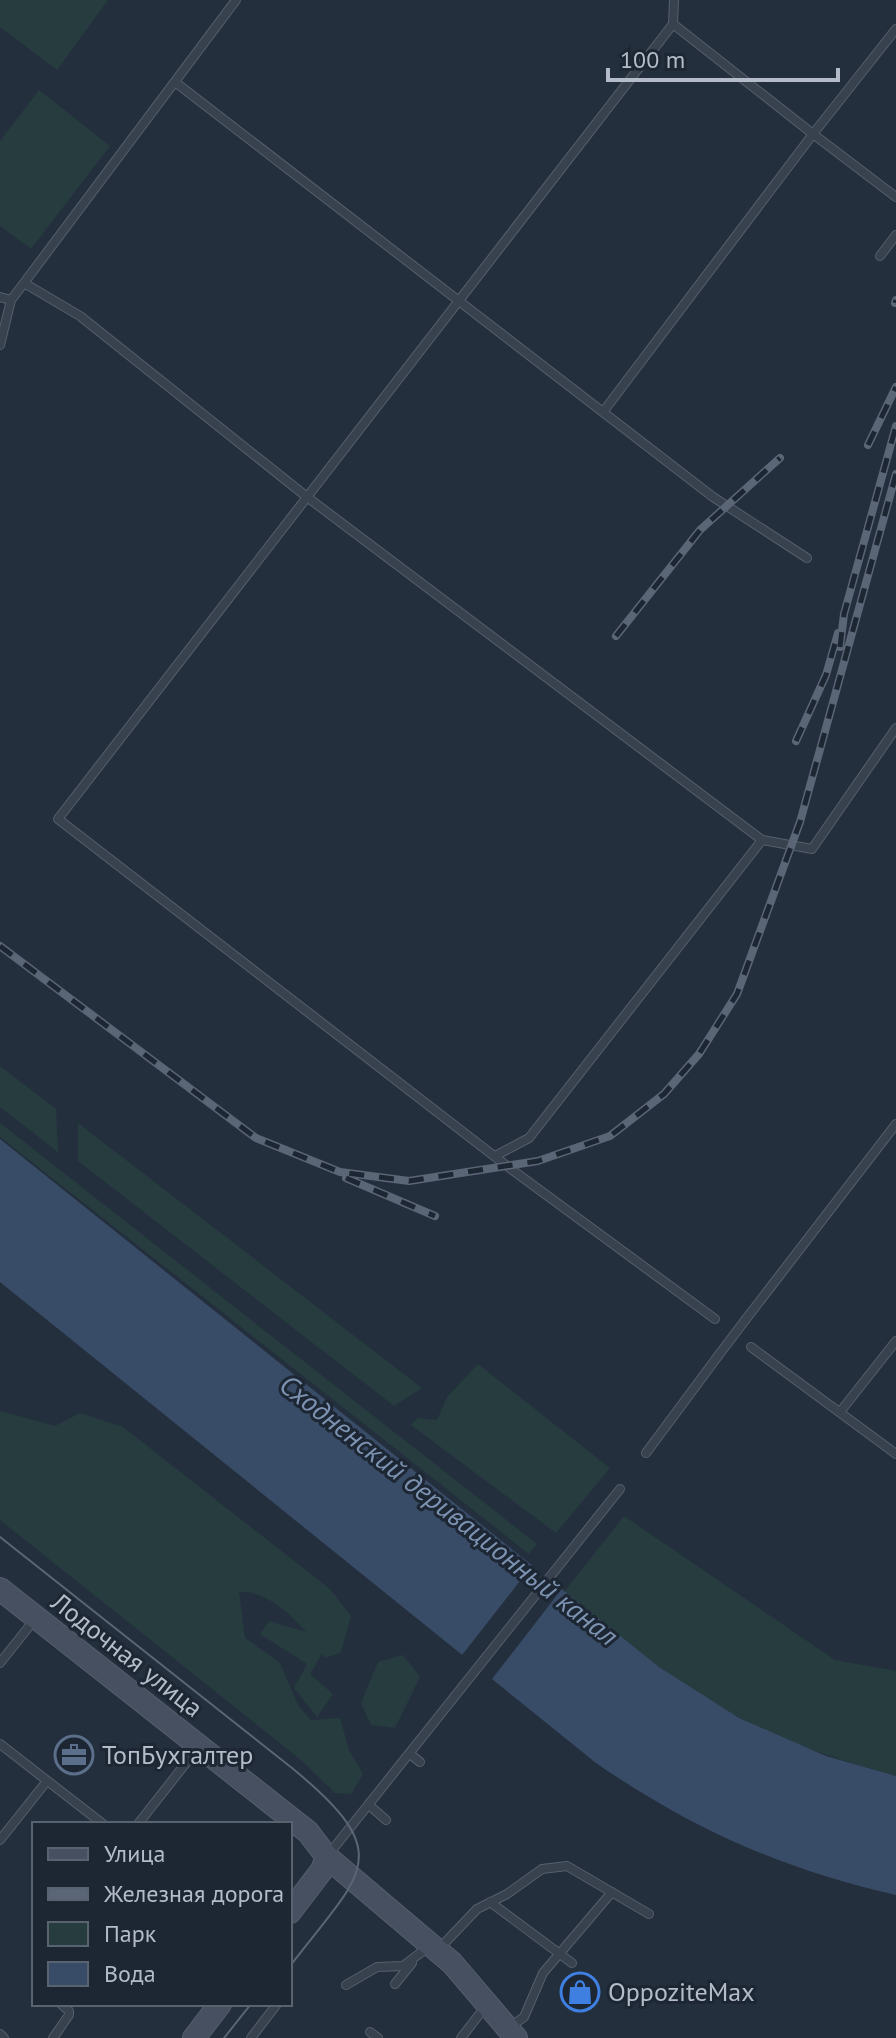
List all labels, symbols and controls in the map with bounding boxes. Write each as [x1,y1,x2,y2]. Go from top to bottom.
scale bar [608,32,838,82]
text: 100 m [620,44,685,75]
water label: Сходненский деривационный канал [272,1366,626,1654]
street label: Лодочная улица [44,1585,210,1724]
office icon: ТопБухгалтер [53,1734,95,1776]
place label: ТопБухгалтер [102,1738,253,1771]
legend [32,1822,292,2006]
text: Улица [104,1838,165,1869]
text: Железная дорога [103,1878,284,1909]
text: Парк [104,1918,157,1949]
text: Вода [104,1958,156,1989]
shop icon: OppoziteMax [559,1971,601,2013]
place label: OppoziteMax [608,1975,755,2008]

